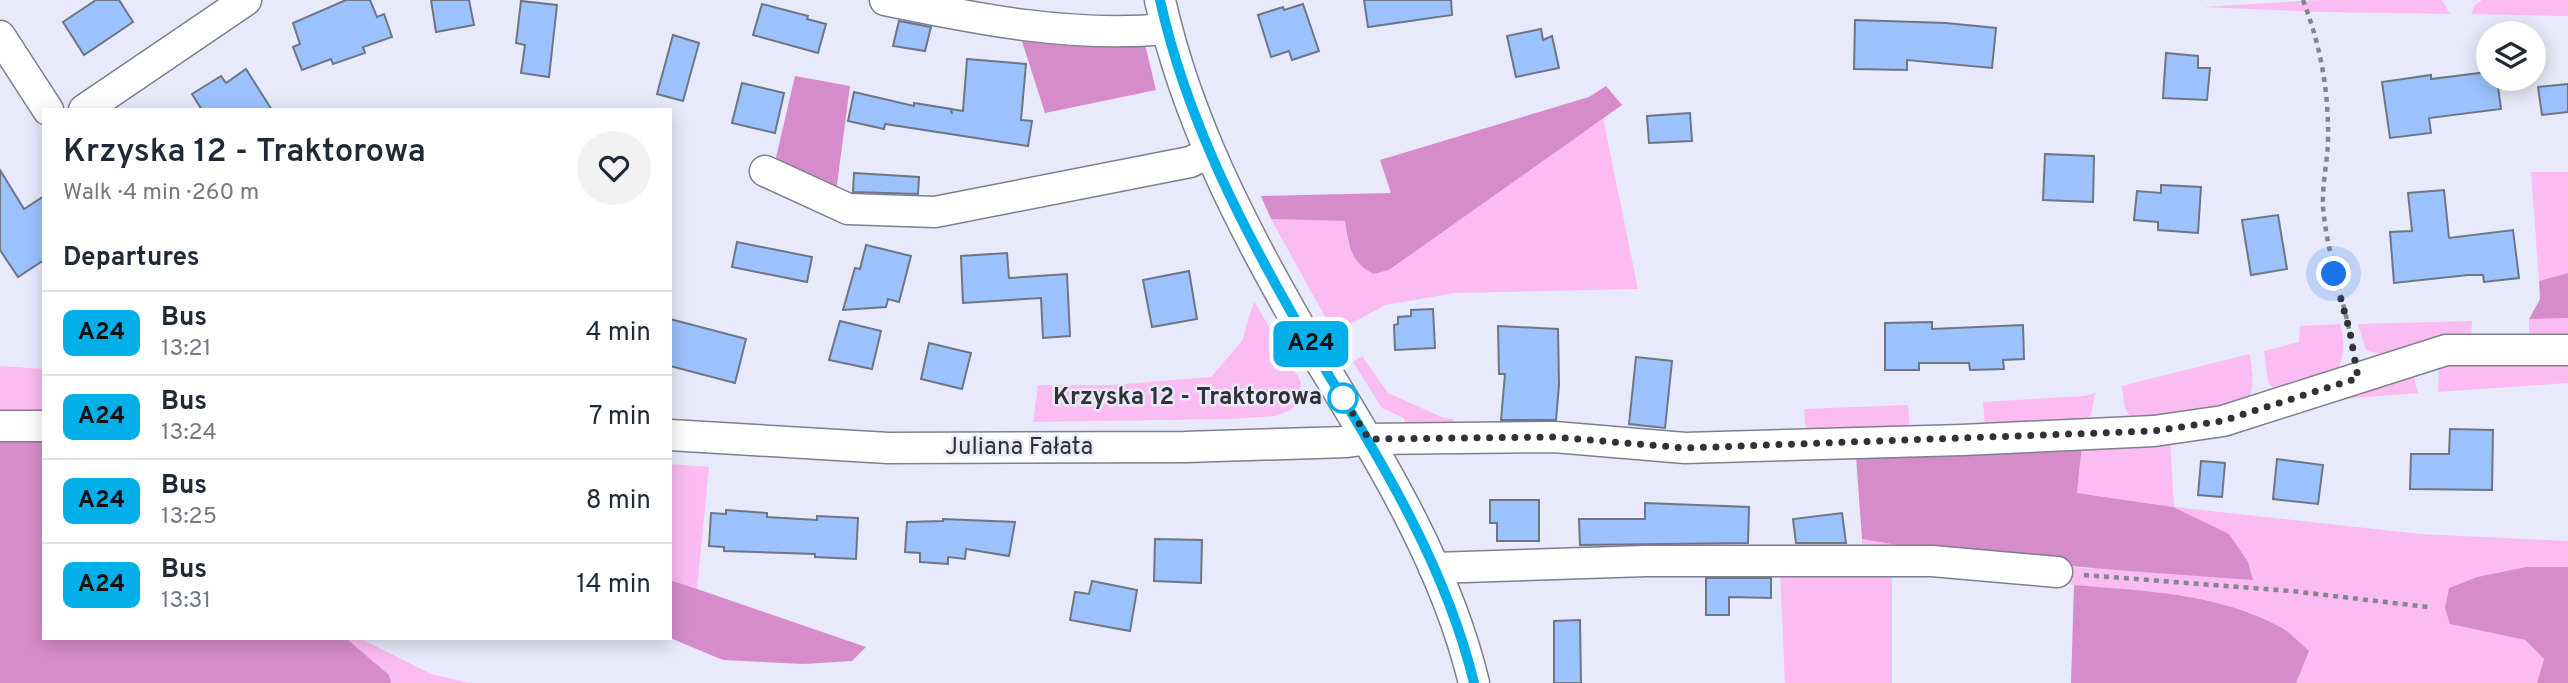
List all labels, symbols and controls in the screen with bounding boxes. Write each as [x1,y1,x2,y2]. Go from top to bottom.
map controls [2476,21,2546,91]
button: layers [2476,21,2546,91]
button: heart [577,131,651,205]
text: Krzyska 12 - Traktorowa [63,132,426,174]
text: Walk · 4 min · 260 m [63,179,259,208]
text: Departures [63,242,200,275]
your location [2316,256,2351,291]
text: Bus [161,302,207,335]
text: 4 min [585,317,651,350]
text: A24 [78,318,125,348]
line badge: A24 [1271,321,1351,367]
text: A24 [1287,329,1335,359]
text: 13:21 [161,335,211,364]
place label: Krzyska 12 - Traktorowa [1053,383,1322,413]
marker: Krzyska 12 - Traktorowa [1328,383,1358,413]
text: Bus [161,386,207,419]
text: 7 min [589,401,651,434]
text: A24 [78,402,125,432]
text: 13:24 [161,419,217,448]
street label: Juliana Fałata [945,433,1093,463]
text: Bus [161,470,207,503]
text: 8 min [586,485,651,518]
text: A24 [78,486,125,516]
text: 13:25 [161,503,217,532]
text: Bus [161,554,207,587]
text: 14 min [576,569,651,602]
text: A24 [78,570,125,600]
text: 13:31 [161,587,211,616]

